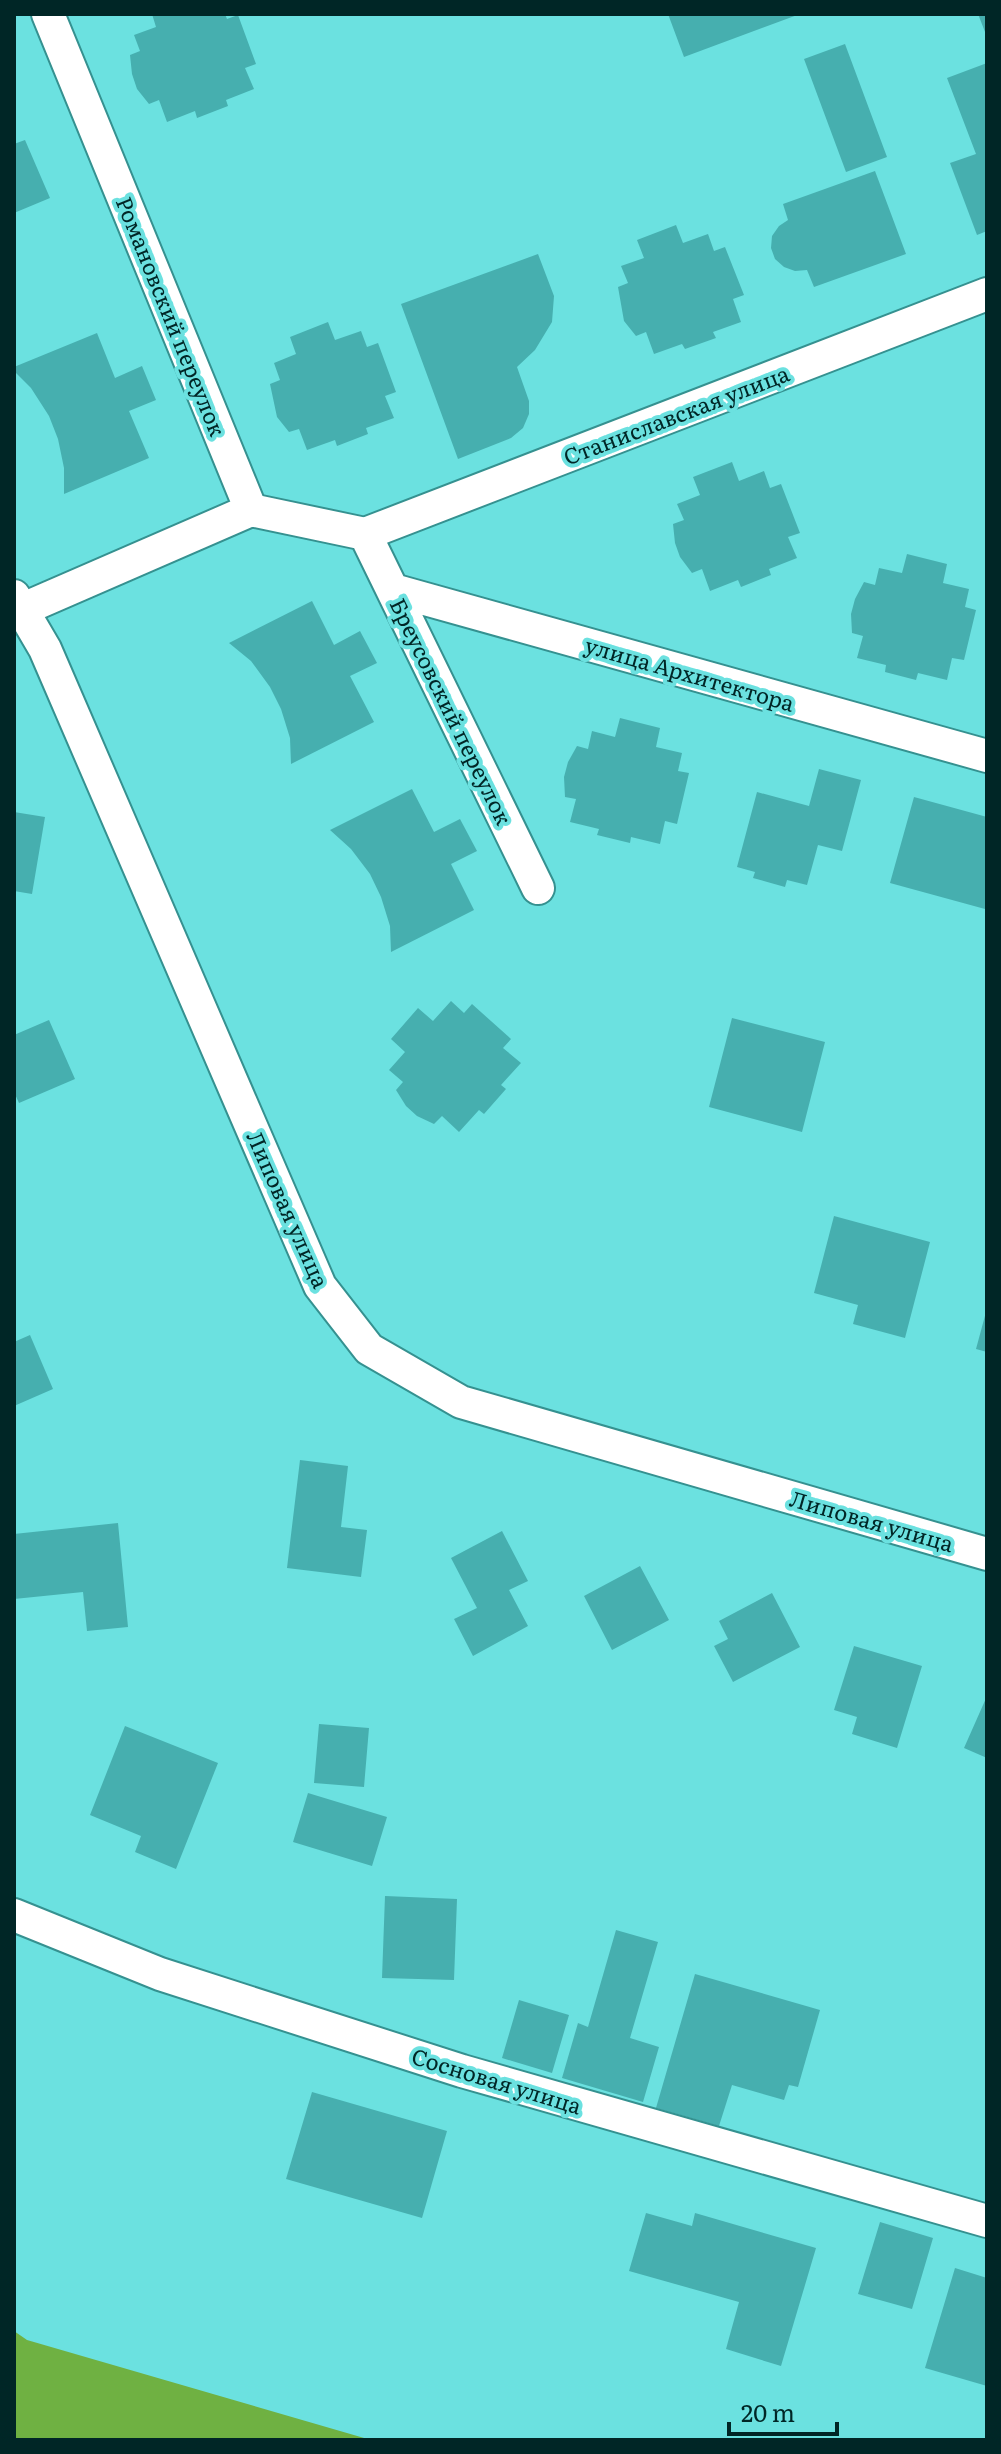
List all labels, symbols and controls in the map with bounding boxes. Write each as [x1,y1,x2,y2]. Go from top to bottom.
street label: Романовский переулок [109,191,235,441]
street label: Станиславская улица [558,356,794,472]
street label: Бреусовский переулок [383,592,521,830]
street label: улица Архитектора [581,627,799,719]
street label: Липовая улица [240,1125,338,1293]
street label: Липовая улица [786,1481,958,1559]
street label: Сосновая улица [408,2038,586,2122]
scale bar [729,2386,837,2436]
text: 20 m [741,2394,795,2429]

